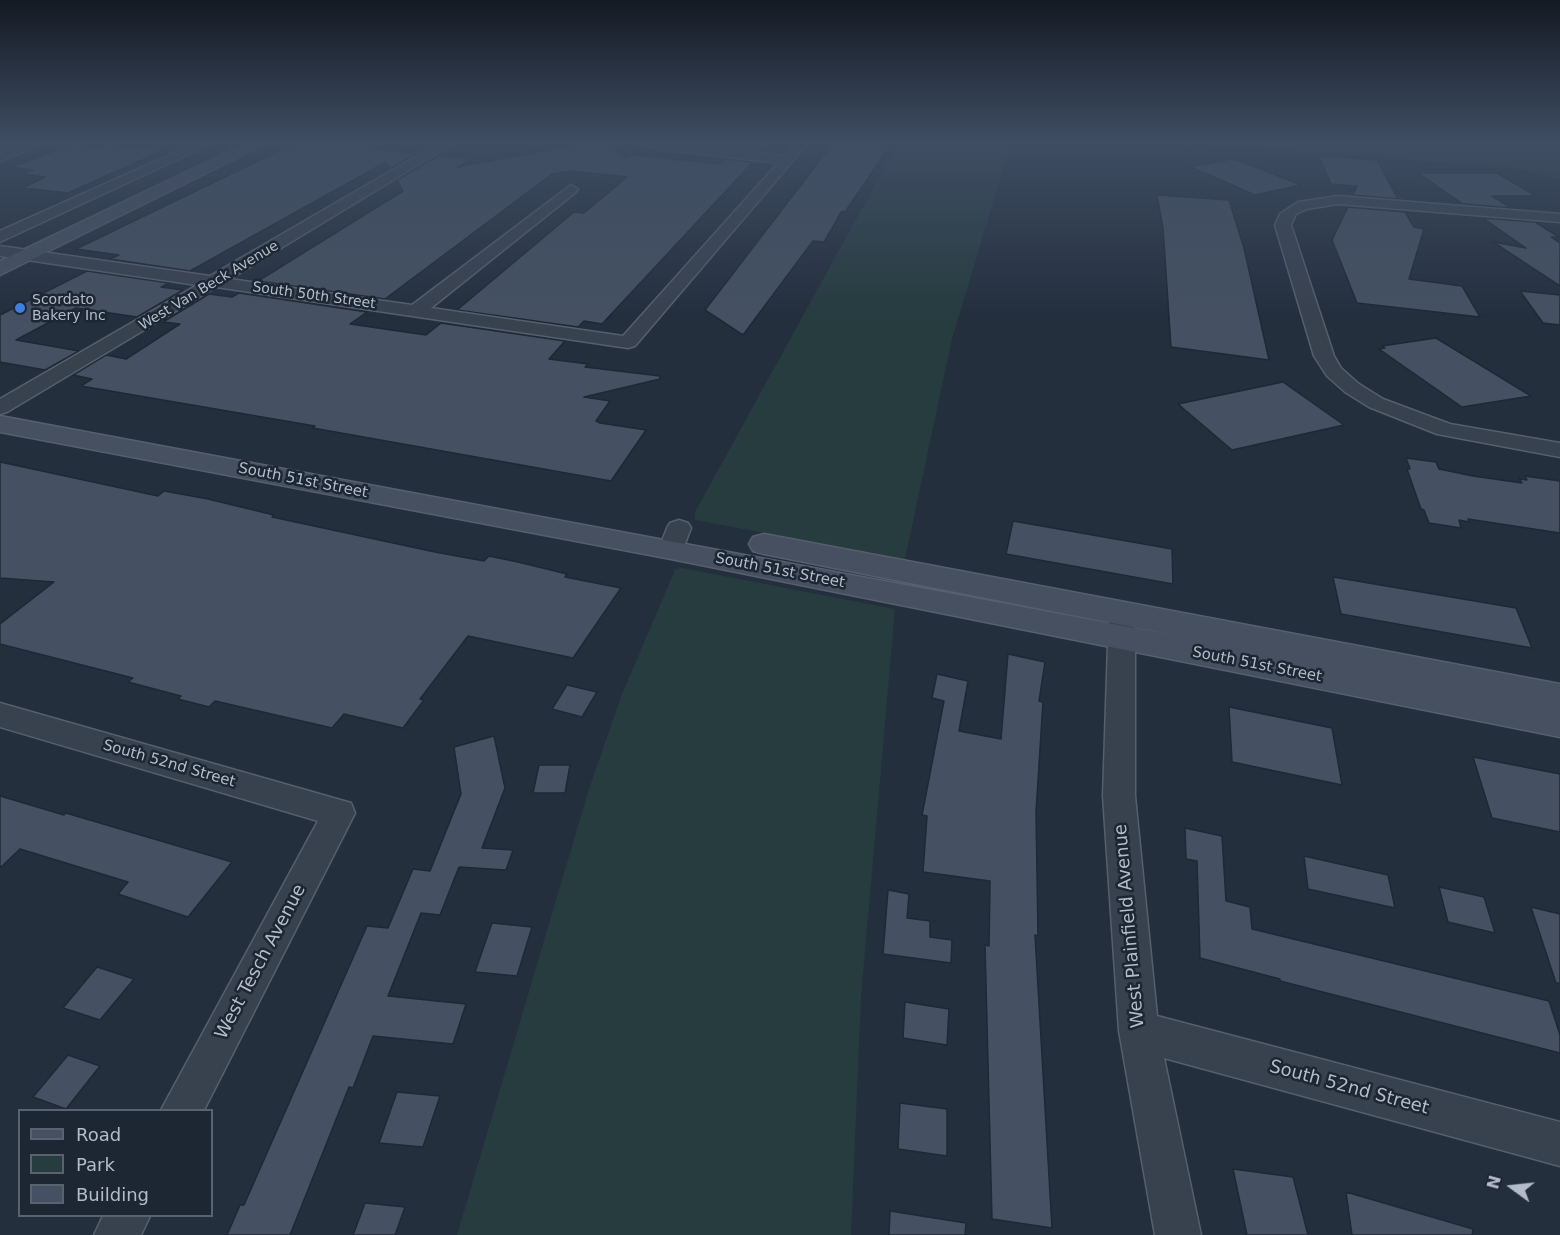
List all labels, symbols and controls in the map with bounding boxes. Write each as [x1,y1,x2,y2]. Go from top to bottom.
street label: West Van Beck Avenue [136,238,282,334]
street label: South 50th Street [251,279,377,313]
place label: Scordato Bakery Inc [32,292,106,324]
marker: Scordato Bakery Inc [13,301,27,315]
street label: South 51st Street [237,460,369,502]
street label: South 51st Street [714,550,846,592]
street label: South 51st Street [1191,644,1323,686]
street label: South 52nd Street [101,736,237,792]
street label: West Plainfield Avenue [1110,823,1150,1029]
street label: West Tesch Avenue [211,881,311,1043]
street label: South 52nd Street [1267,1056,1431,1120]
legend [18,1109,213,1217]
text: Road [76,1124,121,1145]
text: Park [76,1154,115,1175]
north arrow [1482,1157,1542,1217]
text: N [1483,1173,1505,1191]
text: Building [76,1184,149,1205]

